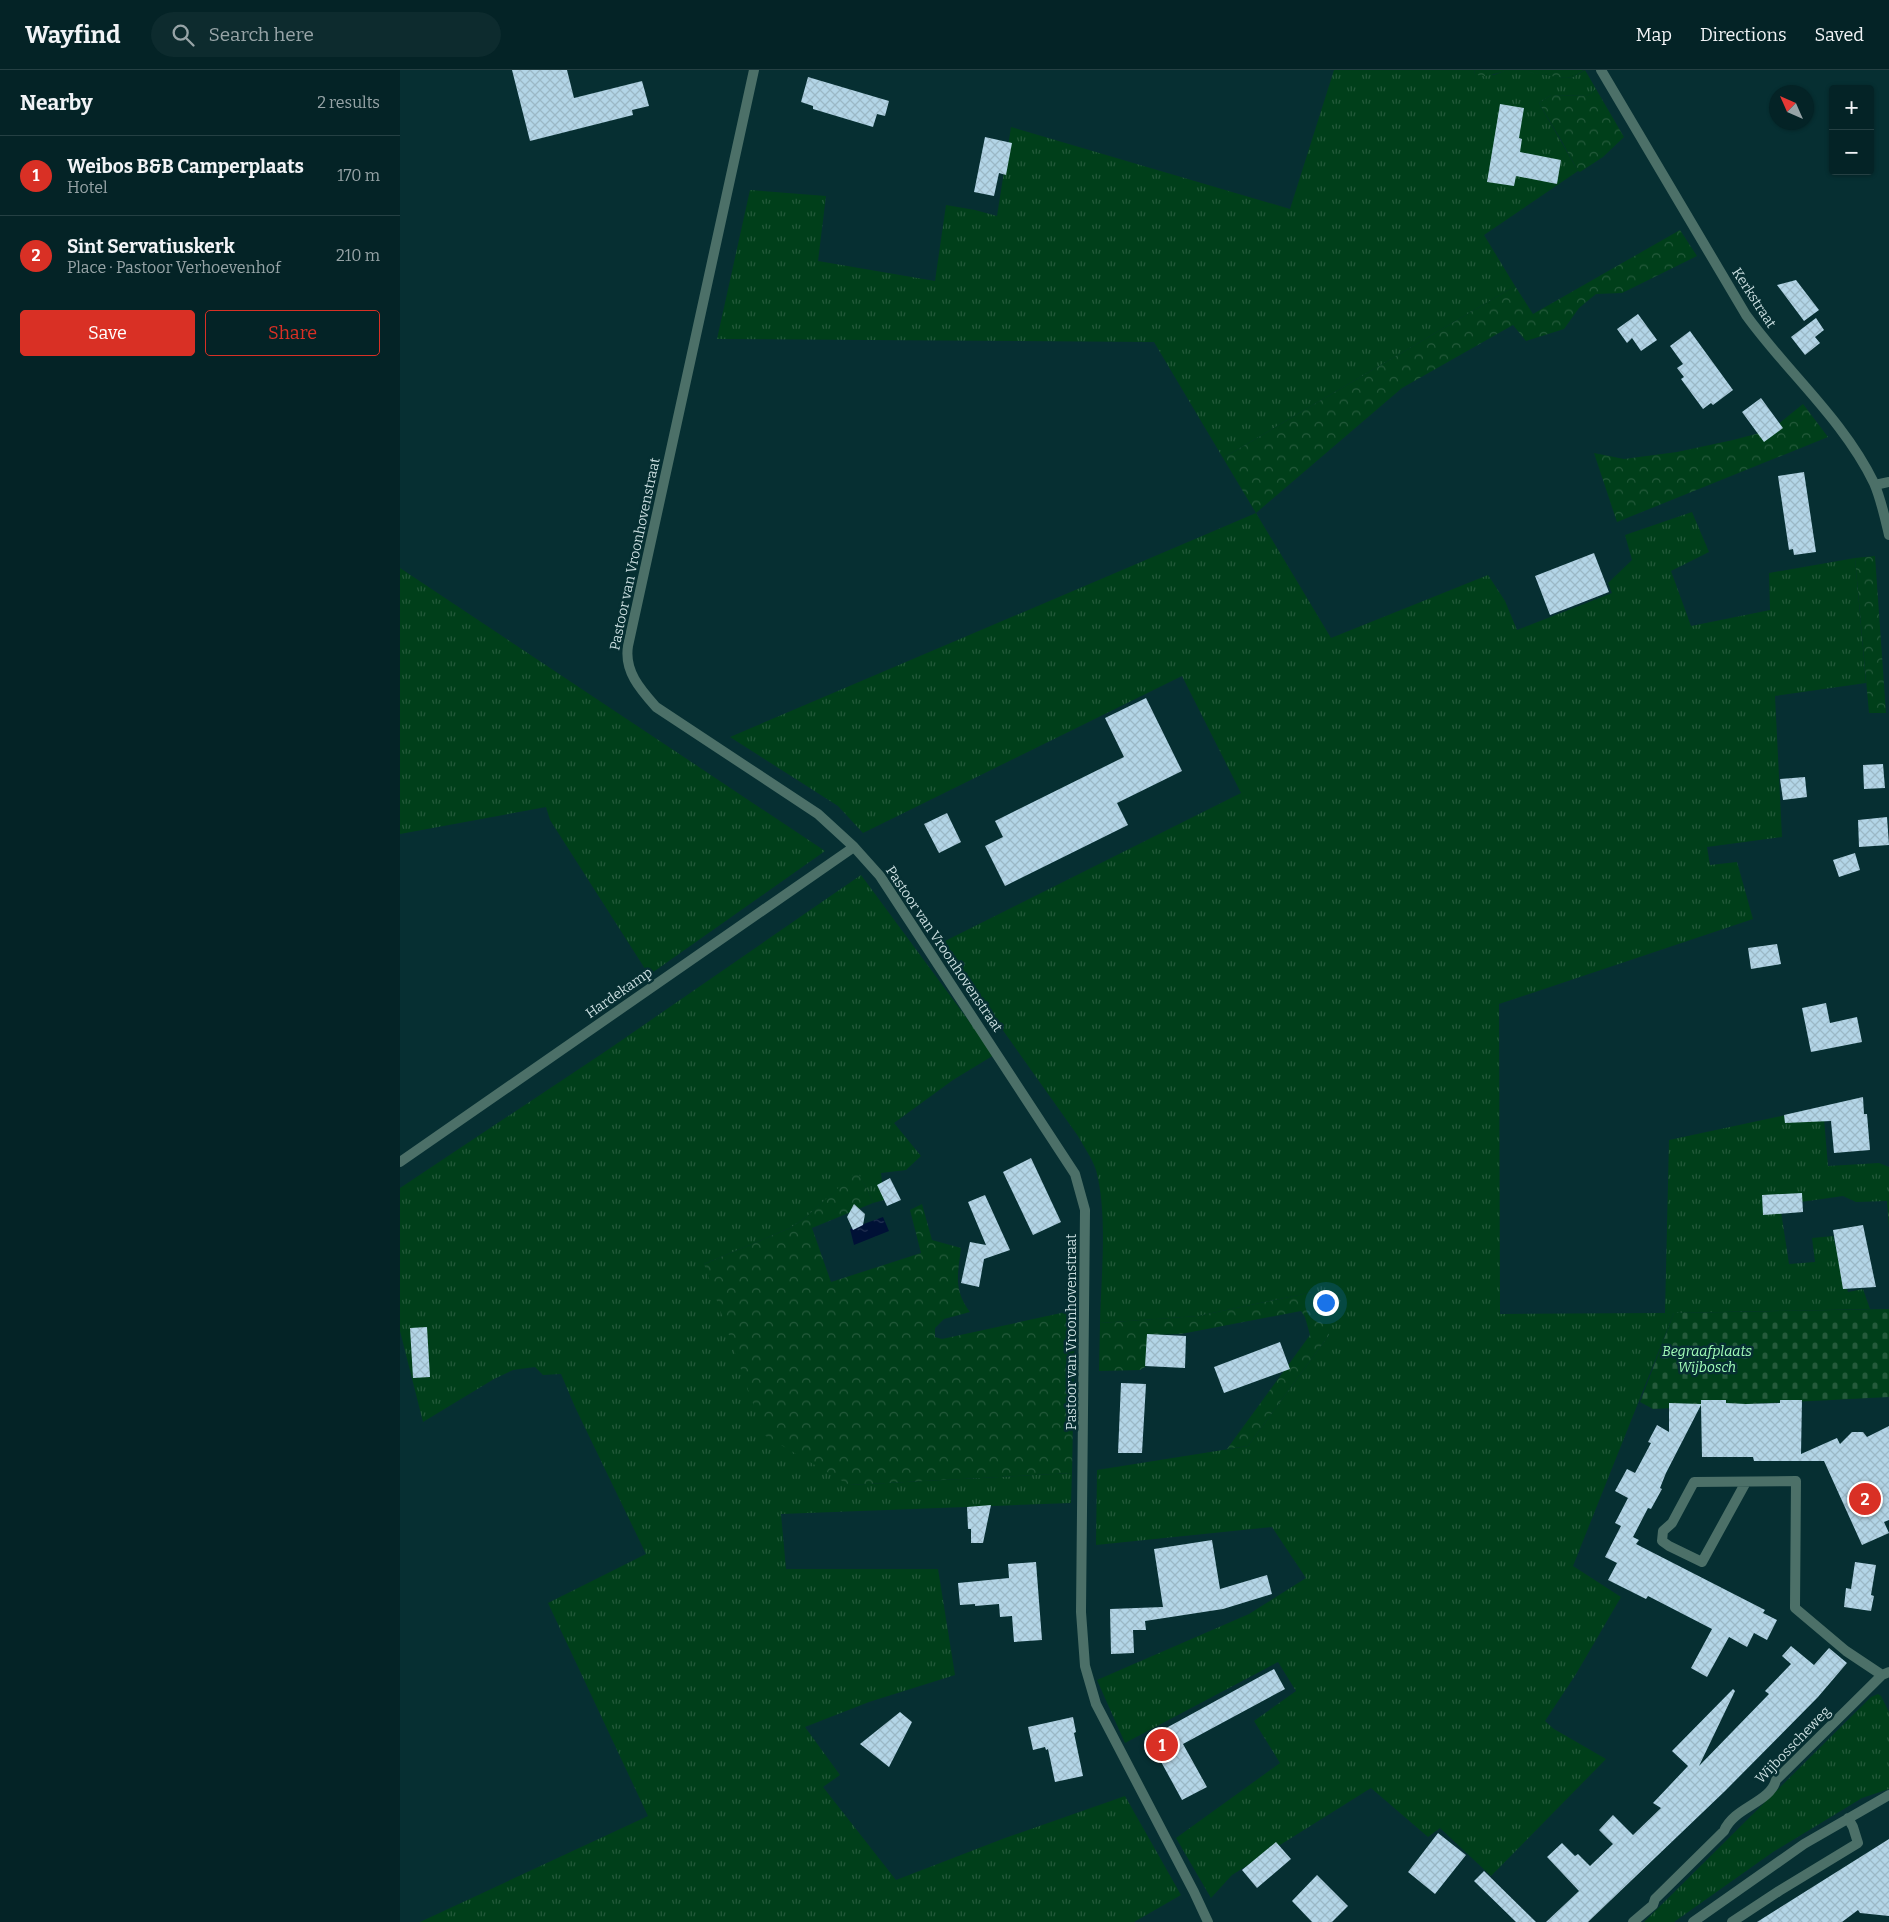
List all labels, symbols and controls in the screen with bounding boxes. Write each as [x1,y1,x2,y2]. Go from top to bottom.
search box [151,12,501,57]
text: Wayfind [25,21,121,49]
icon: search [169,21,197,49]
text: Search here [209,23,314,46]
text: Map [1636,24,1672,46]
text: Directions [1700,24,1787,46]
text: Saved [1815,24,1864,46]
north arrow [1769,85,1814,130]
map controls [1829,85,1874,175]
button: + [1829,85,1874,130]
text: Nearby [20,90,93,116]
text: 2 results [317,93,380,112]
button: − [1829,130,1874,175]
text: Weibos B&B Camperplaats [67,155,304,178]
text: 1 [33,166,39,185]
text: 170 m [337,166,380,185]
text: Hotel [67,178,108,197]
text: Sint Servatiuskerk [67,235,235,258]
text: 2 [31,246,41,265]
text: 210 m [336,246,380,265]
text: Place · Pastoor Verhoevenhof [67,258,280,277]
street label: Kerkstraat [1728,265,1780,331]
button: Save [20,310,195,356]
button: Share [205,310,380,356]
street label: Pastoor van Vroonhovenstraat [606,456,664,652]
street label: Pastoor van Vroonhovenstraat [882,863,1006,1035]
street label: Hardekamp [582,964,656,1022]
street label: Pastoor van Vroonhovenstraat [1063,1234,1080,1430]
your location [1313,1290,1339,1316]
park label: Begraafplaats Wijbosch [1662,1343,1752,1376]
pin: 2 [1849,1480,1881,1518]
street label: Wijbosscheweg [1752,1703,1834,1787]
pin: 1 [1146,1726,1178,1764]

